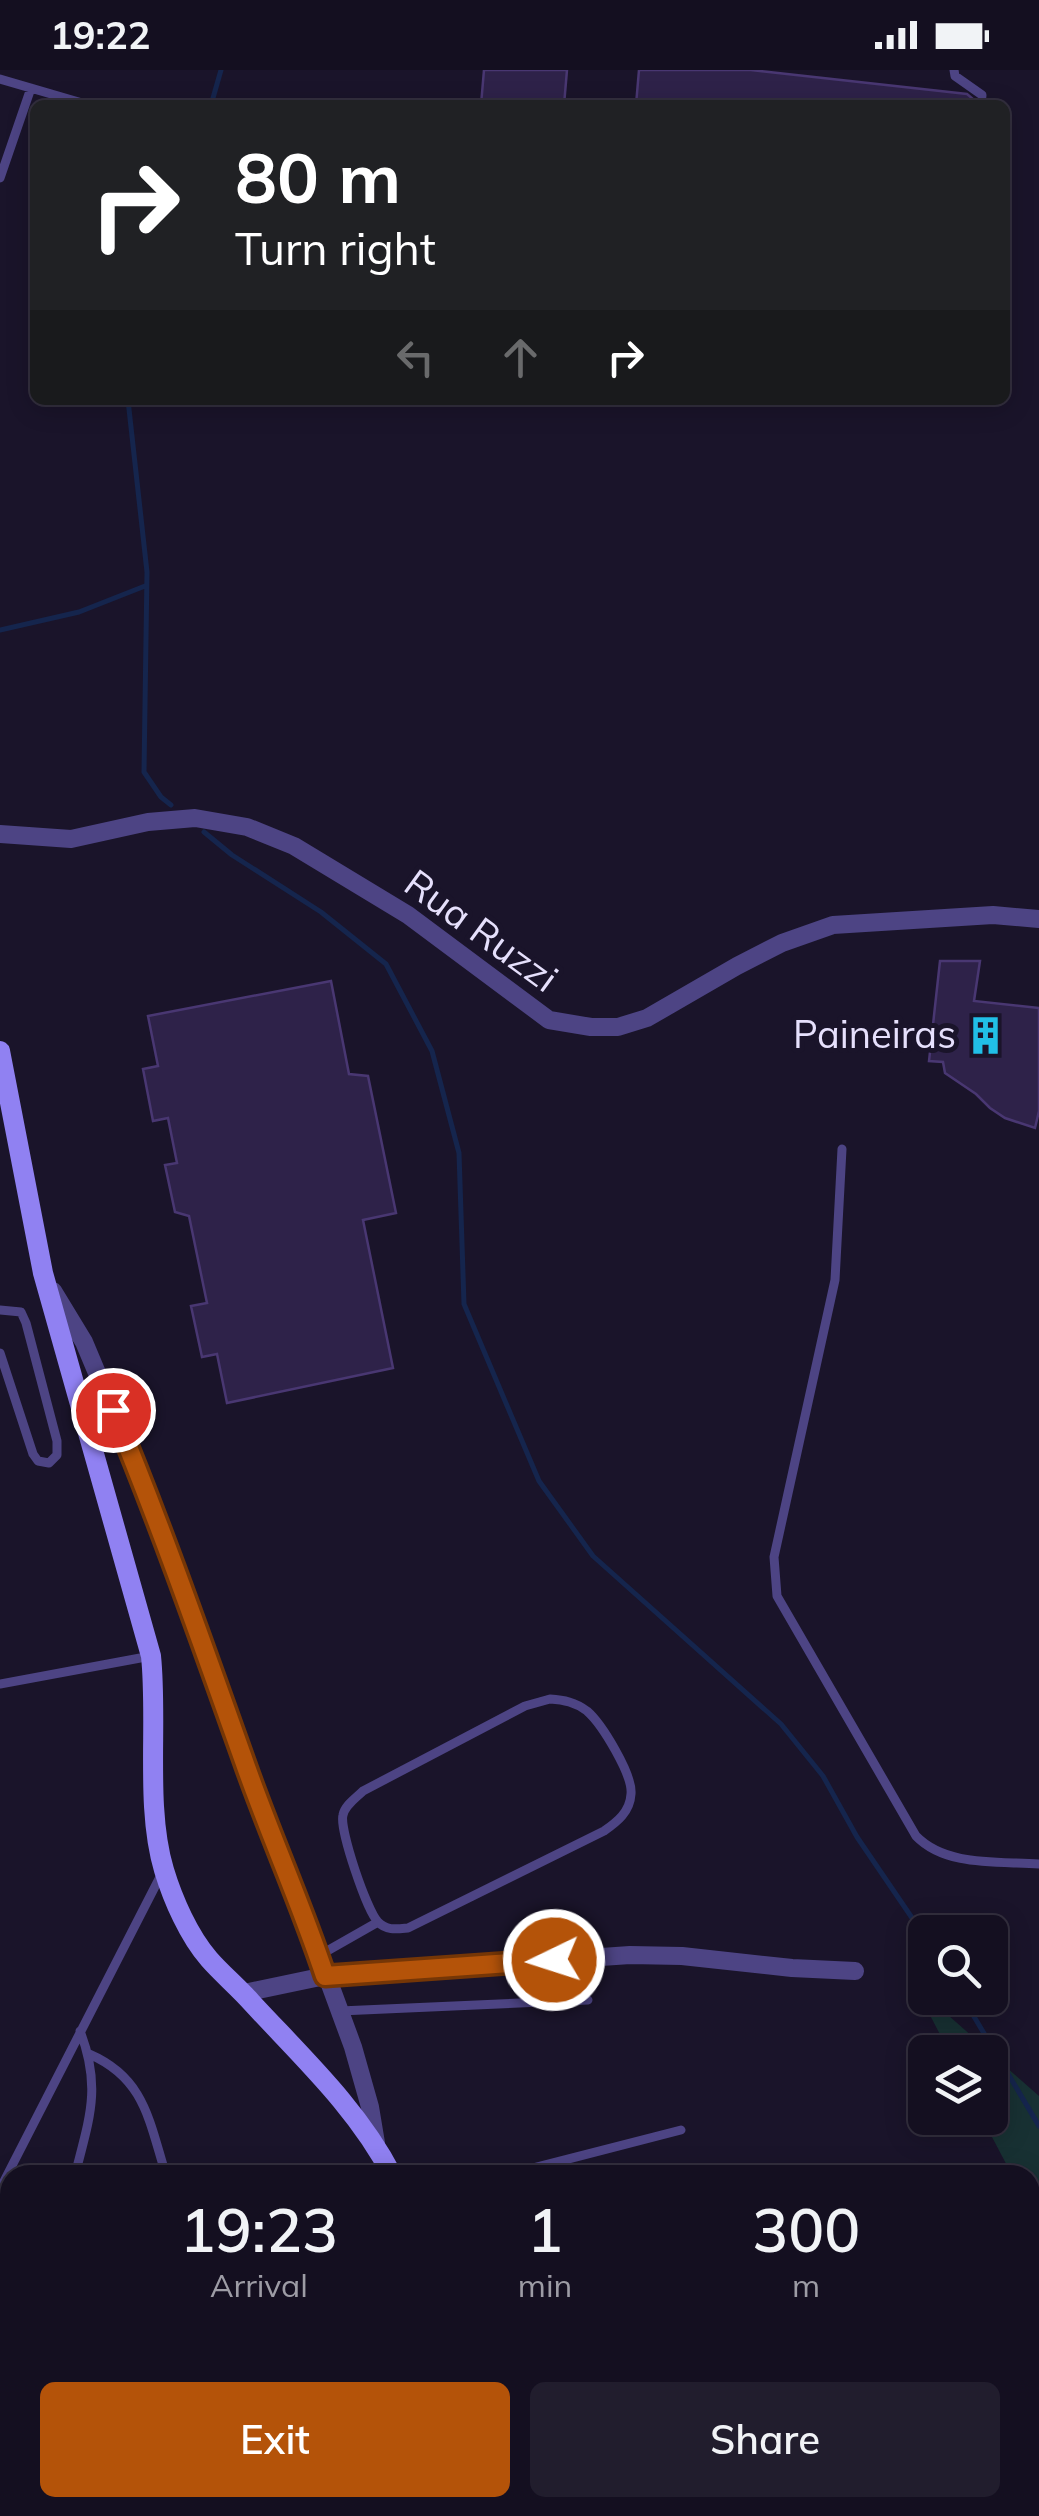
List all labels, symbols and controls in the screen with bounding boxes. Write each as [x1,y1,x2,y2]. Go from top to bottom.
text: 19:22 [50,11,151,59]
text: 80 m [235,133,401,221]
icon: right [70,140,200,270]
text: Turn right [235,220,436,276]
icon: left [388,330,443,385]
icon: ahead [493,330,548,385]
icon: right [598,330,653,385]
street label: Rua Ruzzi [396,859,568,1002]
place label: Paineiras [793,1010,956,1058]
building icon: Paineiras [965,1014,1007,1056]
pin [71,1368,156,1453]
icon: arrive [86,1383,141,1438]
position arrow [502,1908,606,2012]
map controls [908,1915,1008,2135]
button: search [908,1915,1008,2015]
button: layers [908,2035,1008,2135]
text: 19:23 [180,2192,338,2267]
text: 1 [527,2192,563,2267]
text: 300 [752,2192,860,2267]
text: Arrival [210,2265,308,2305]
text: min [518,2265,572,2305]
text: m [792,2265,820,2305]
button: Exit [40,2382,510,2497]
button: Share [530,2382,1000,2497]

